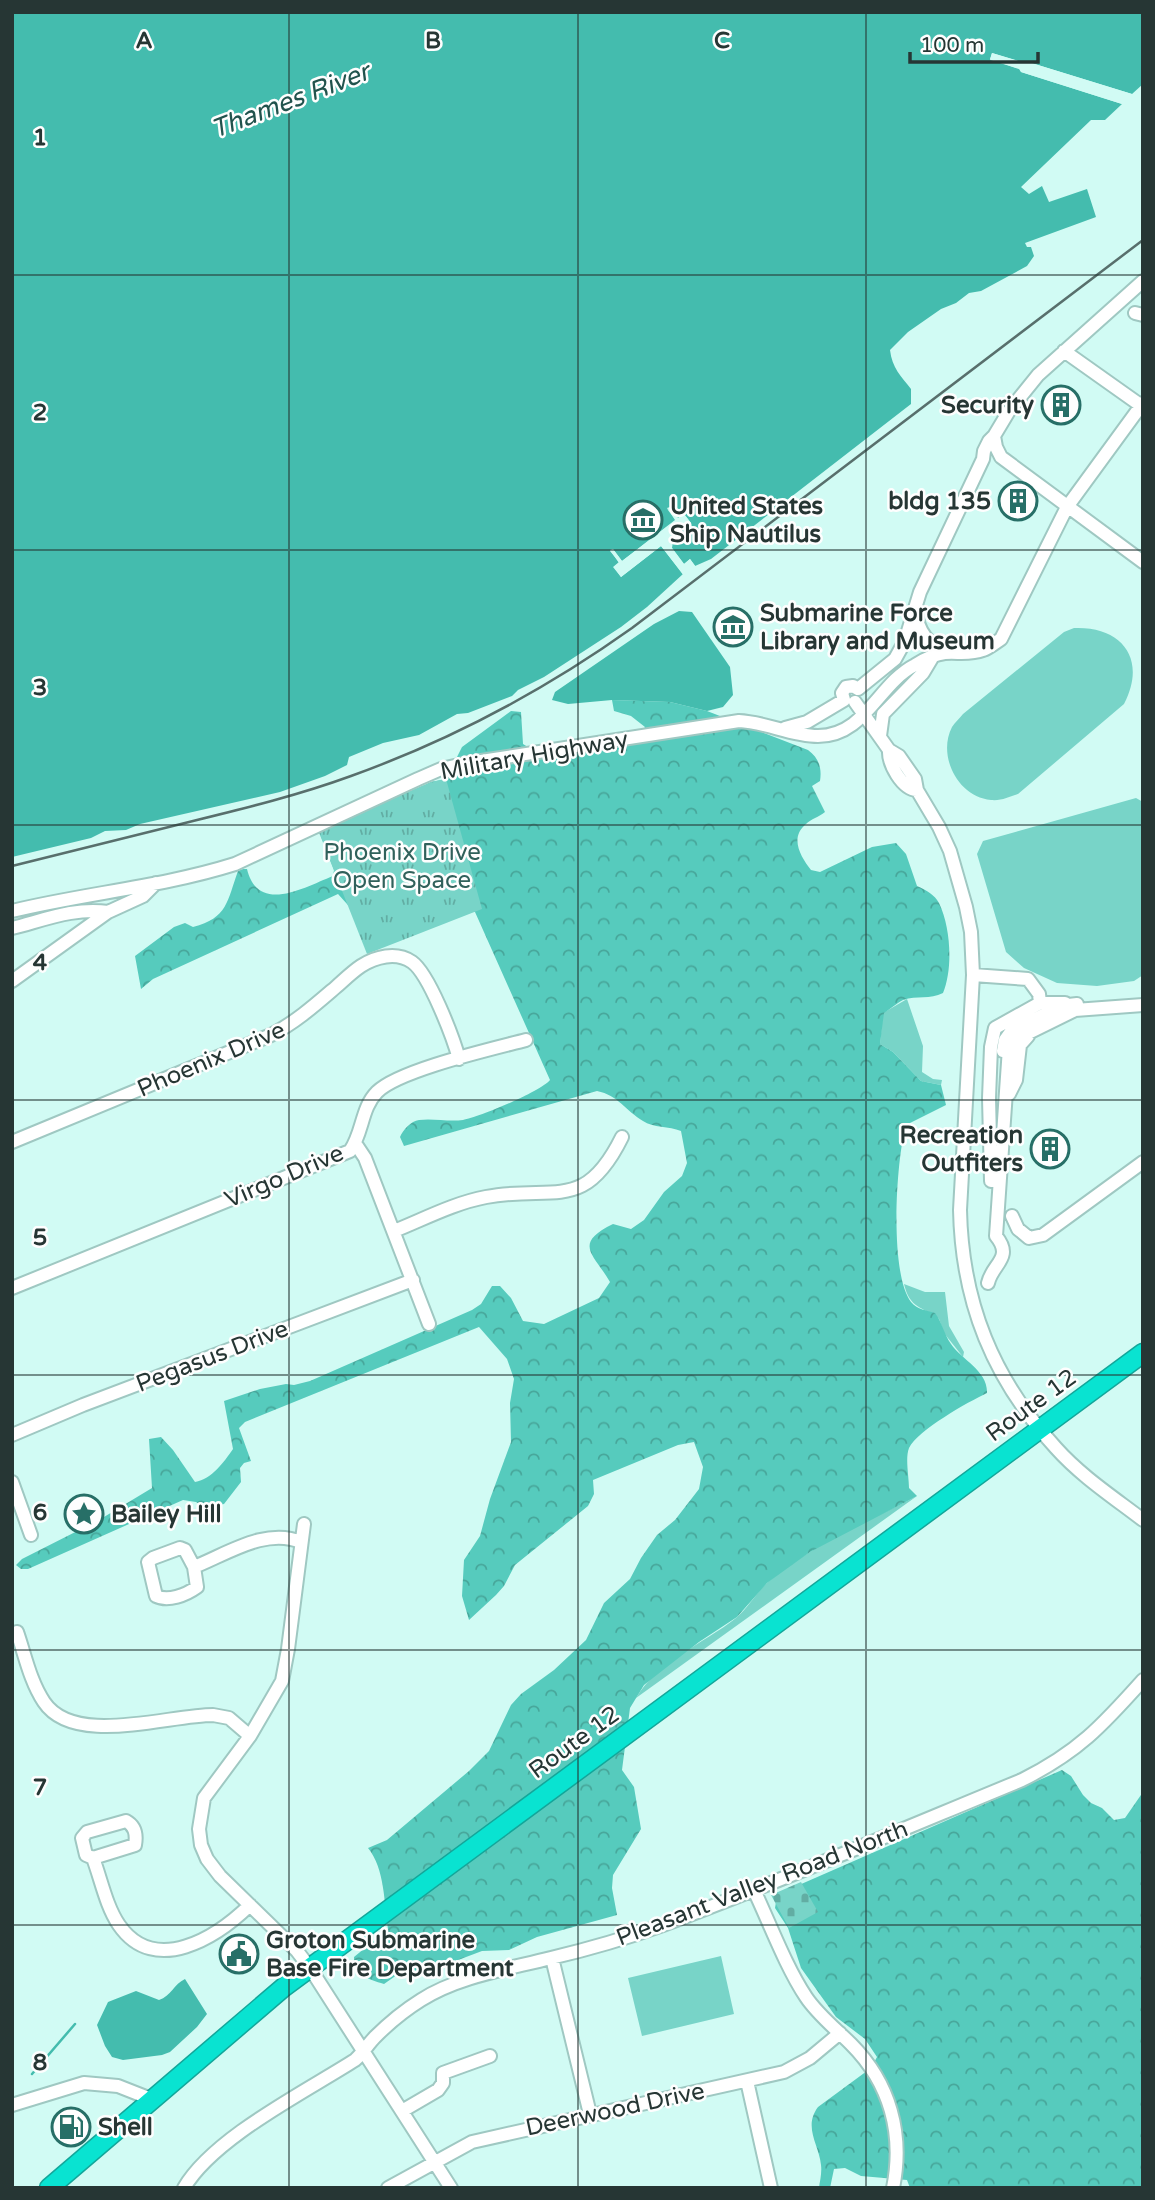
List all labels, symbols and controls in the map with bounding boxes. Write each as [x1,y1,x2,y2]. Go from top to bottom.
scale bar [910,21,1038,65]
text: A [135,27,153,55]
text: B [425,27,441,55]
text: C [714,27,730,55]
text: 100 m [920,33,984,58]
water label: Thames River [207,55,377,145]
text: 1 [33,124,47,152]
building icon: Security [1040,384,1082,426]
place label: Security [941,391,1034,420]
text: 2 [33,399,47,427]
building icon: bldg 135 [997,480,1039,522]
place label: bldg 135 [888,487,991,516]
place label: United States Ship Nautilus [670,492,823,549]
museum icon: United States Ship Nautilus [622,499,664,541]
place label: Submarine Force Library and Museum [760,599,995,656]
museum icon: Submarine Force Library and Museum [712,606,754,648]
text: 3 [33,674,47,702]
street label: Military Highway [438,725,630,786]
park label: Phoenix Drive Open Space [323,838,481,895]
text: 4 [33,949,48,977]
street label: Phoenix Drive [133,1015,289,1104]
place label: Recreation Outfiters [900,1121,1023,1178]
building icon: Recreation Outfiters [1029,1128,1071,1170]
street label: Virgo Drive [220,1138,348,1214]
text: 5 [33,1224,47,1252]
street label: Pegasus Drive [132,1314,293,1399]
street label: Route 12 [980,1363,1082,1448]
place icon: Bailey Hill [63,1493,105,1535]
text: 6 [33,1499,47,1527]
place label: Bailey Hill [111,1500,221,1529]
street label: Route 12 [523,1700,625,1785]
text: 7 [33,1774,47,1802]
street label: Pleasant Valley Road North [612,1814,912,1953]
place label: Groton Submarine Base Fire Department [266,1926,515,1983]
public building icon: Groton Submarine Base Fire Department [218,1933,260,1975]
text: 8 [33,2049,47,2077]
street label: Deerwood Drive [523,2076,707,2143]
fuel station icon: Shell [50,2106,92,2148]
place label: Shell [98,2113,153,2142]

